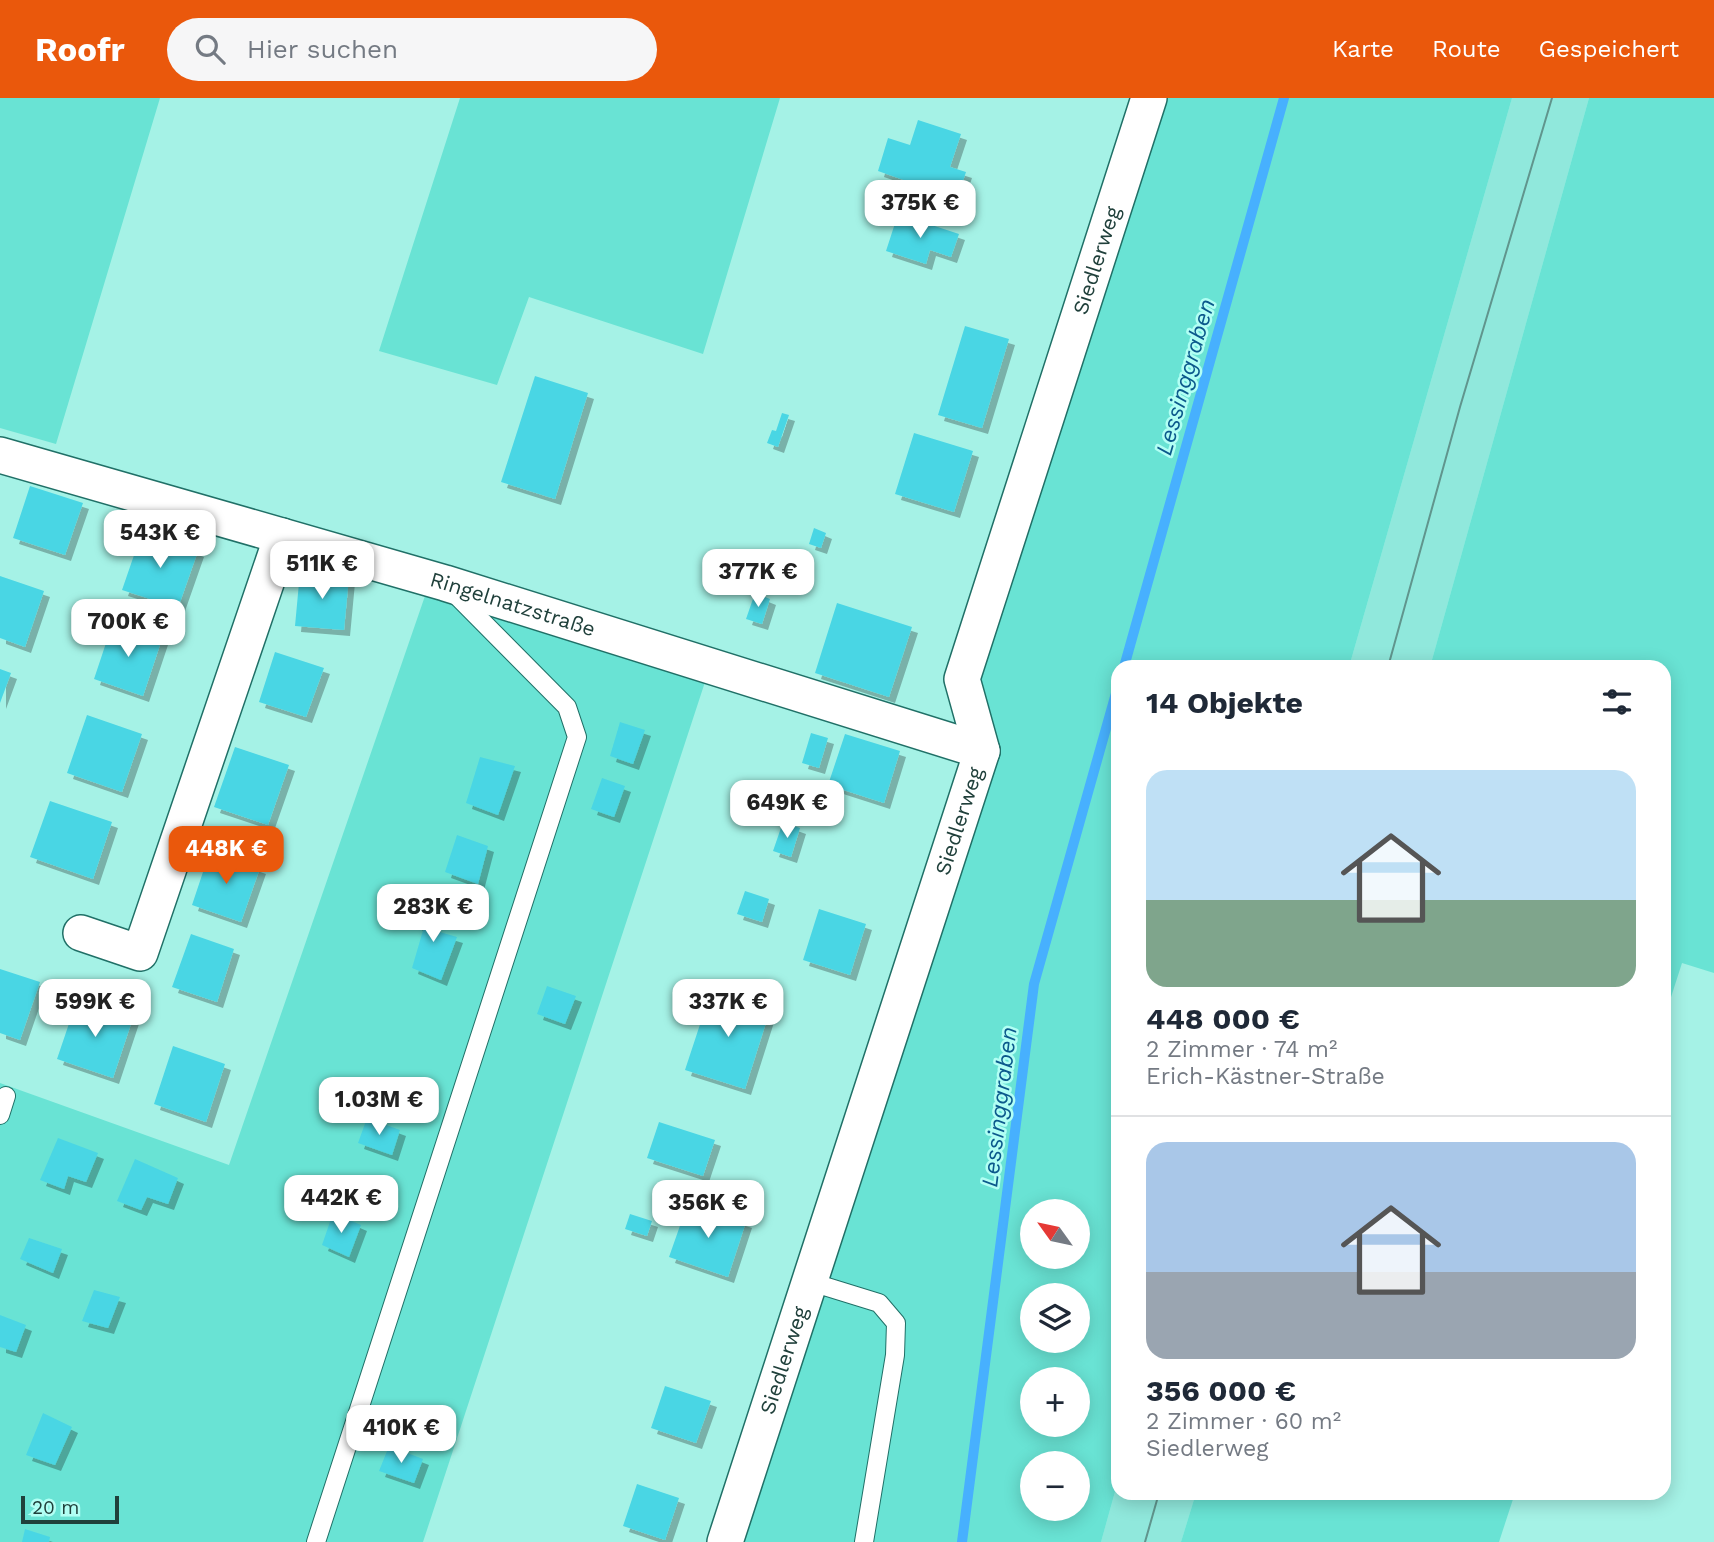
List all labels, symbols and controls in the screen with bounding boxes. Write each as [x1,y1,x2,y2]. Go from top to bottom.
search box [167,18,657,81]
text: Roofr [35,30,125,69]
icon: search [191,30,229,68]
text: Hier suchen [247,34,398,64]
text: Karte [1332,35,1394,63]
text: Route [1432,35,1501,63]
text: Gespeichert [1539,35,1679,63]
pin: 375K € [863,180,977,240]
text: 375K € [881,189,959,216]
street label: Siedlerweg [1067,203,1125,318]
water label: Lessinggraben [1150,296,1221,458]
pin: 543K € [103,510,217,570]
text: 543K € [120,519,200,546]
pin: 511K € [265,542,379,601]
text: 511K € [286,550,358,577]
pin: 377K € [701,550,815,609]
text: 377K € [718,558,798,585]
street label: Ringelnatzstraße [427,566,599,641]
pin: 700K € [71,600,185,659]
text: 700K € [87,608,169,635]
icon: filters [1598,683,1636,721]
text: 14 Objekte [1146,685,1303,720]
street label: Siedlerweg [930,763,988,878]
pin: 649K € [730,780,844,840]
text: 649K € [746,789,828,816]
icon: home [1328,815,1454,941]
pin: 448K € [169,826,283,886]
text: 448K € [185,835,267,862]
pin: 283K € [376,884,490,944]
text: 283K € [393,893,473,920]
pin: 599K € [38,979,152,1039]
pin: 337K € [671,979,785,1039]
text: 599K € [55,988,135,1015]
text: 337K € [688,988,768,1015]
text: 448 000 € [1146,1001,1300,1036]
water label: Lessinggraben [976,1025,1023,1189]
text: 2 Zimmer · 74 m² [1146,1036,1337,1063]
text: Erich-Kästner-Straße [1146,1063,1385,1090]
pin: 1.03M € [314,1077,444,1137]
text: 1.03M € [335,1086,423,1113]
pin: 442K € [284,1176,398,1235]
pin: 356K € [651,1180,765,1240]
text: 442K € [300,1184,382,1211]
icon: home [1328,1187,1454,1313]
text: 356K € [668,1189,748,1216]
north arrow [1020,1199,1090,1269]
map controls [1020,1199,1090,1521]
button: layers [1020,1283,1090,1353]
street label: Siedlerweg [754,1302,813,1417]
button: + [1020,1367,1090,1437]
text: 356 000 € [1146,1373,1296,1408]
pin: 410K € [344,1406,458,1465]
text: 2 Zimmer · 60 m² [1146,1408,1341,1435]
text: 410K € [362,1414,440,1441]
text: Siedlerweg [1146,1435,1269,1462]
button: − [1020,1451,1090,1521]
scale bar [21,1493,119,1525]
text: 20 m [32,1496,79,1519]

